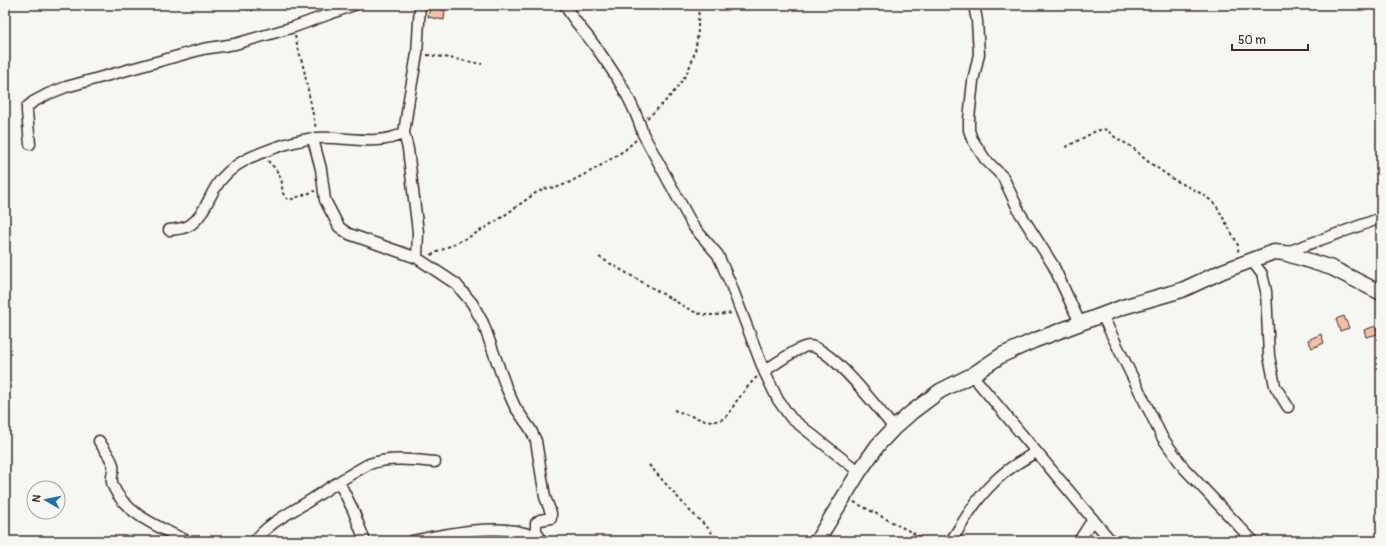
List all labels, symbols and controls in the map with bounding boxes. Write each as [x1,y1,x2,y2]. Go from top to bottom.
scale bar [1232,26,1308,52]
text: 50 m [1238,33,1266,48]
north arrow [26,480,66,520]
text: N [30,493,44,503]

